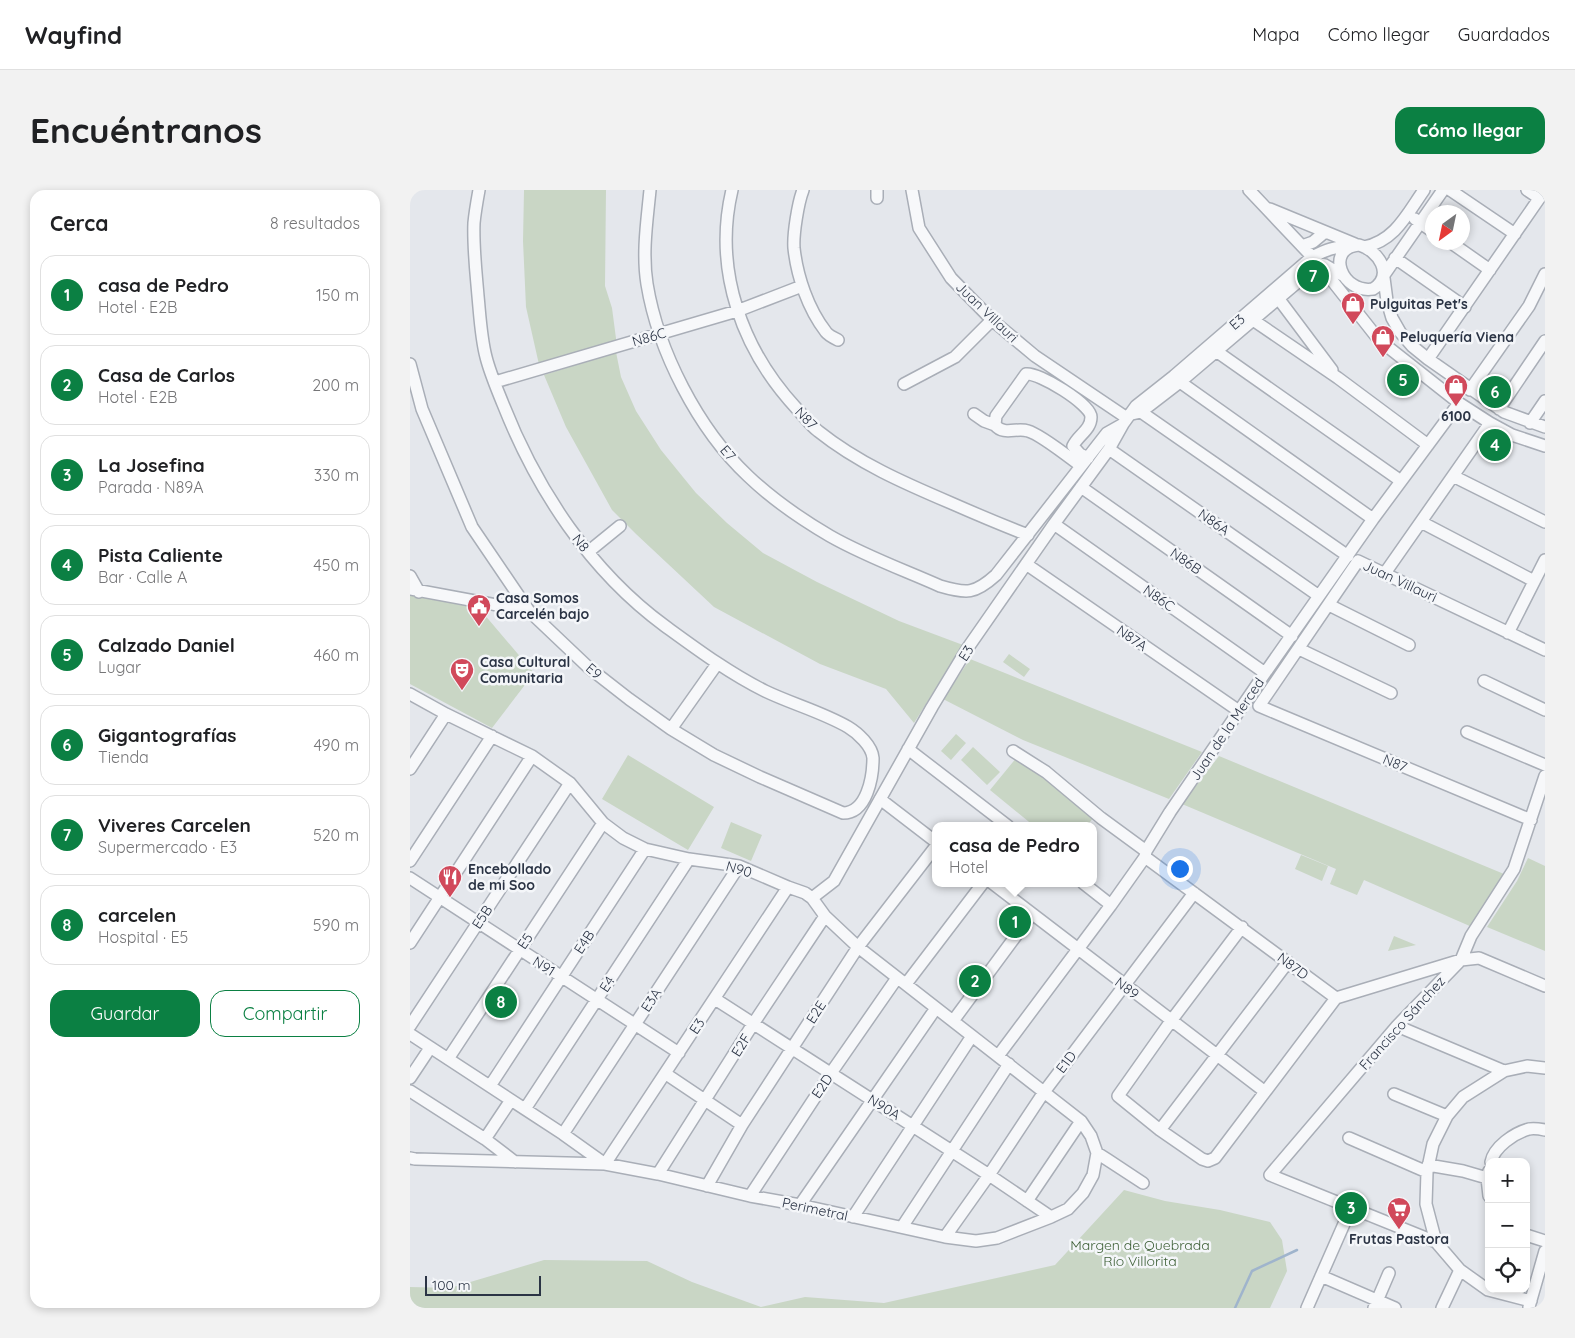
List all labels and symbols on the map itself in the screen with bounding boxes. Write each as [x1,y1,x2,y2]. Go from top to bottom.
north arrow [1425,205,1470,250]
pin: 7 [1297,257,1329,295]
street label: Juan Villauri [952,278,1022,346]
shop icon: Pulguitas Pet's [1340,291,1366,325]
place label: Pulguitas Pet's [1370,295,1468,313]
street label: E3 [1225,310,1249,334]
street label: N86C [630,324,668,350]
shop icon: Peluquería Viena [1370,324,1396,358]
place label: Peluquería Viena [1400,328,1514,346]
pin: 5 [1387,361,1419,399]
shop icon: 6100 [1443,373,1469,407]
pin: 6 [1479,373,1511,411]
street label: N87 [791,403,821,433]
place label: 6100 [1441,407,1471,425]
pin: 4 [1479,426,1511,464]
street label: E7 [716,441,740,465]
street label: N86A [1195,505,1233,539]
street label: N8 [568,530,594,556]
street label: N86B [1167,544,1205,578]
street label: Juan Villauri [1360,556,1440,606]
street label: N86C [1140,581,1178,615]
place label: Casa Somos Carcelén bajo [496,589,589,623]
public building icon: Casa Somos Carcelén bajo [466,593,492,627]
street label: N87A [1113,621,1151,655]
street label: E3 [954,642,978,664]
place label: Casa Cultural Comunitaria [480,653,570,687]
theatre icon: Casa Cultural Comunitaria [449,657,475,691]
street label: E9 [582,659,606,683]
street label: Juan de la Merced [1186,674,1268,784]
street label: N87 [1380,750,1410,776]
your location [1167,856,1193,882]
street label: N90 [724,857,754,881]
place label: Encebollado de mi Soo [468,860,552,894]
restaurant icon: Encebollado de mi Soo [437,864,463,898]
street label: E5B [468,902,496,932]
pin: 1 [999,903,1031,941]
street label: E4B [570,927,598,957]
street label: E5 [513,930,537,952]
street label: N87D [1274,948,1312,984]
street label: N91 [529,952,559,980]
pin: 2 [959,962,991,1000]
street label: Francisco Sánchez [1355,972,1449,1074]
street label: E4 [595,973,619,995]
street label: N89 [1111,973,1143,1003]
pin: 8 [485,983,517,1021]
street label: E3A [637,985,665,1015]
street label: E2E [802,997,830,1027]
street label: E3 [685,1015,709,1037]
street label: E2F [727,1030,755,1060]
street label: E1D [1052,1047,1080,1077]
street label: E2D [807,1070,837,1102]
street label: N90A [864,1090,904,1124]
pin: 3 [1335,1189,1367,1227]
street label: Perimetral [780,1193,850,1225]
supermarket icon: Frutas Pastora [1386,1196,1412,1230]
place label: Frutas Pastora [1349,1230,1449,1248]
park label: Margen de Quebrada Río Villorita [1070,1236,1210,1270]
scale bar [425,1273,541,1296]

